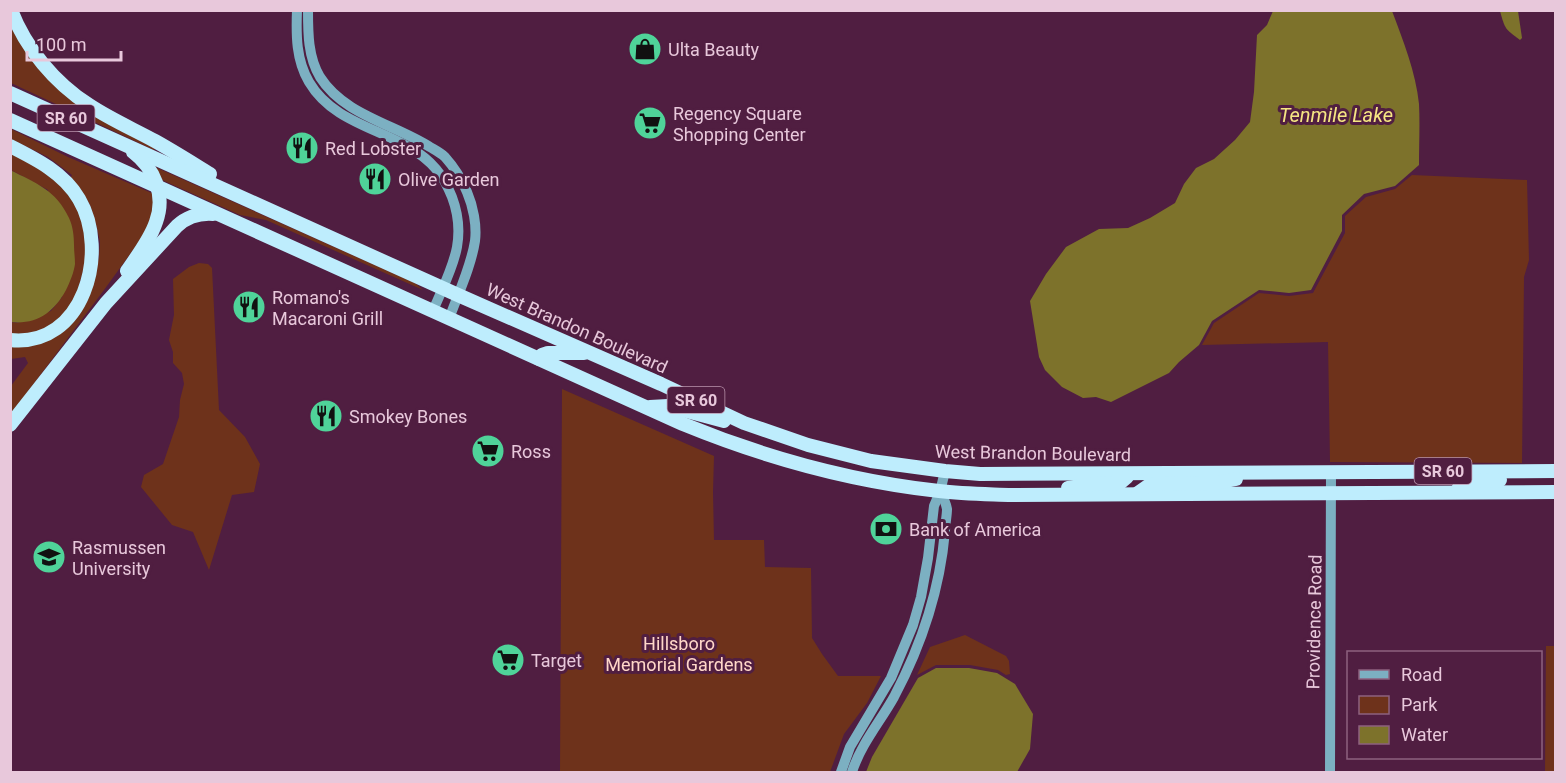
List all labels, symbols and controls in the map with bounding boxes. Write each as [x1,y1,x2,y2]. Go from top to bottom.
scale bar [27,24,122,62]
shop icon: Ulta Beauty [627,31,663,67]
text: 100 m [36,34,87,55]
place label: Ulta Beauty [668,39,760,60]
place label: Regency Square Shopping Center [673,103,806,145]
water label: Tenmile Lake [1279,103,1393,127]
road number: SR 60 [38,105,94,131]
supermarket icon: Regency Square Shopping Center [632,105,668,141]
restaurant icon: Red Lobster [284,130,320,166]
place label: Red Lobster [325,138,421,159]
restaurant icon: Olive Garden [357,161,393,197]
place label: Olive Garden [398,169,499,190]
street label: West Brandon Boulevard [483,279,671,377]
place label: Romano's Macaroni Grill [272,287,383,329]
restaurant icon: Romano's Macaroni Grill [231,289,267,325]
road number: SR 60 [668,387,724,413]
restaurant icon: Smokey Bones [308,398,344,434]
place label: Smokey Bones [349,406,467,427]
supermarket icon: Ross [470,433,506,469]
place label: Ross [511,441,551,462]
street label: West Brandon Boulevard [935,441,1131,465]
road number: SR 60 [1414,458,1472,484]
bank icon: Bank of America [868,511,904,547]
place label: Bank of America [909,519,1041,540]
place label: Rasmussen University [72,537,166,579]
school or university icon: Rasmussen University [31,539,67,575]
street label: Providence Road [1302,554,1326,690]
park label: Hillsboro Memorial Gardens [605,633,753,675]
supermarket icon: Target [490,642,526,678]
place label: Target [531,650,582,671]
legend [1347,651,1542,759]
text: Road [1401,664,1442,685]
text: Park [1401,694,1438,715]
text: Water [1401,724,1448,745]

